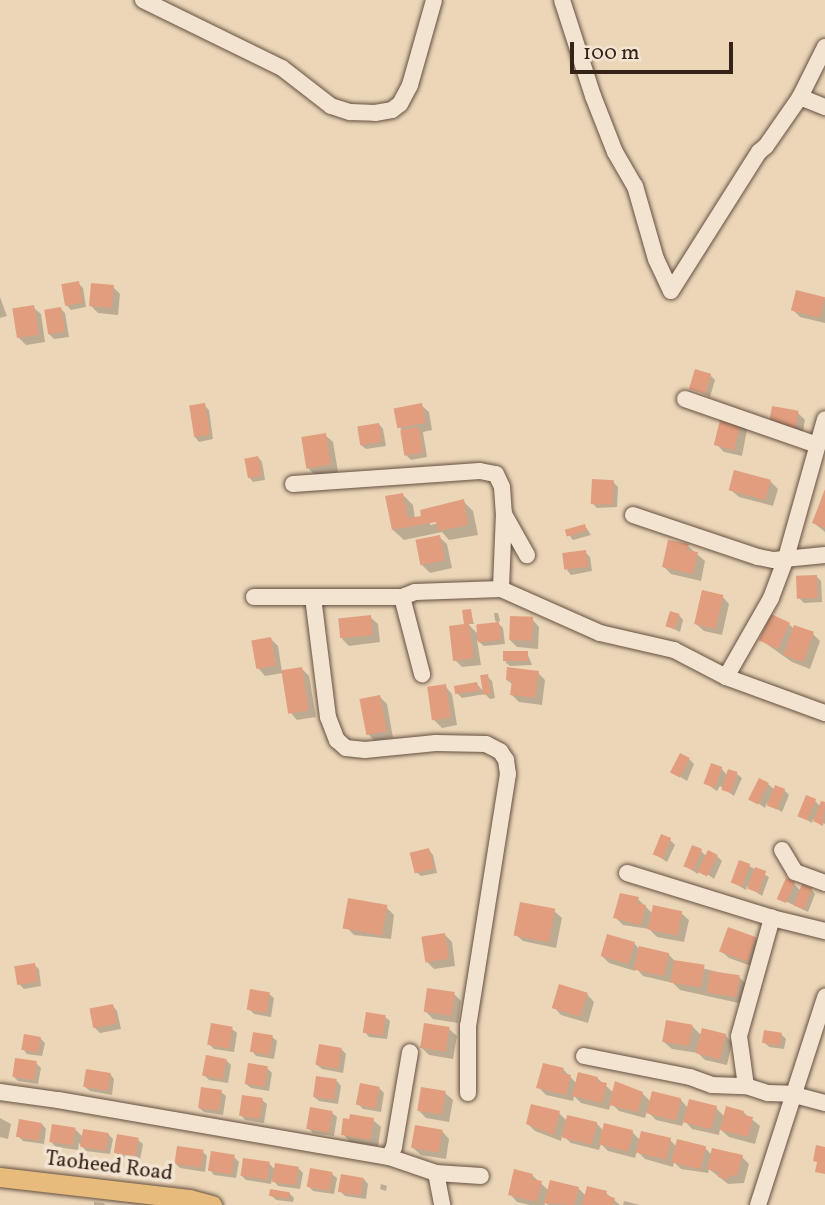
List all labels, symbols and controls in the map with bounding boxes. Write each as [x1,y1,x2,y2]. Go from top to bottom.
scale bar [573,28,736,72]
text: 100 m [583,39,640,68]
street label: Taoheed Road [44,1147,174,1187]

